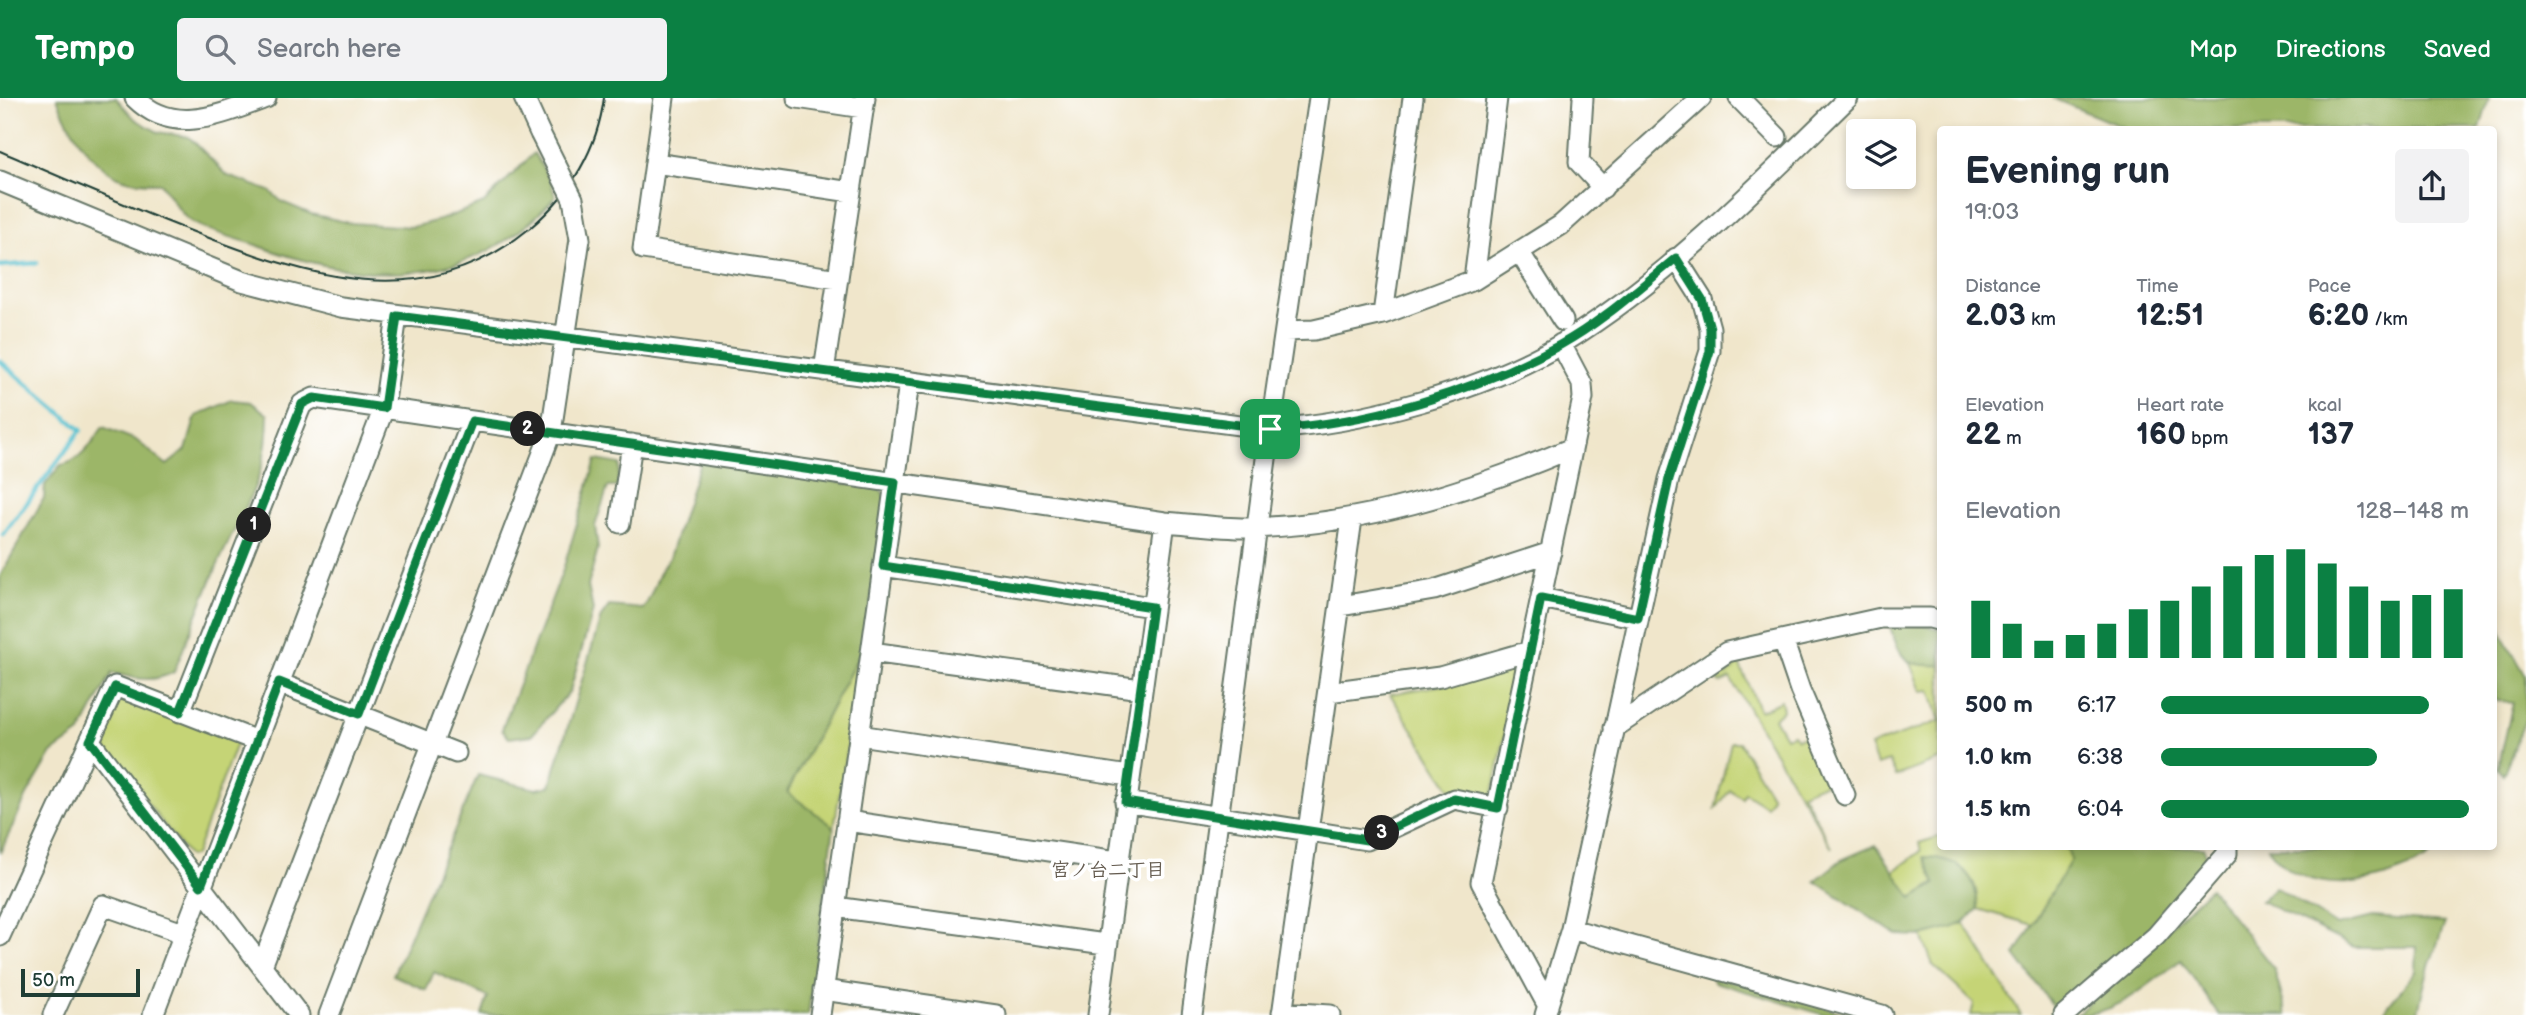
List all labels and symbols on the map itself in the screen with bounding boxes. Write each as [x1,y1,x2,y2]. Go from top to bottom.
pin [1240,399,1300,459]
pin: 2 [510,412,546,446]
pin: 1 [236,508,272,542]
pin: 3 [1364,816,1400,850]
district label: 宮ノ台二丁目 [1051,859,1165,882]
scale bar [21,966,140,998]

